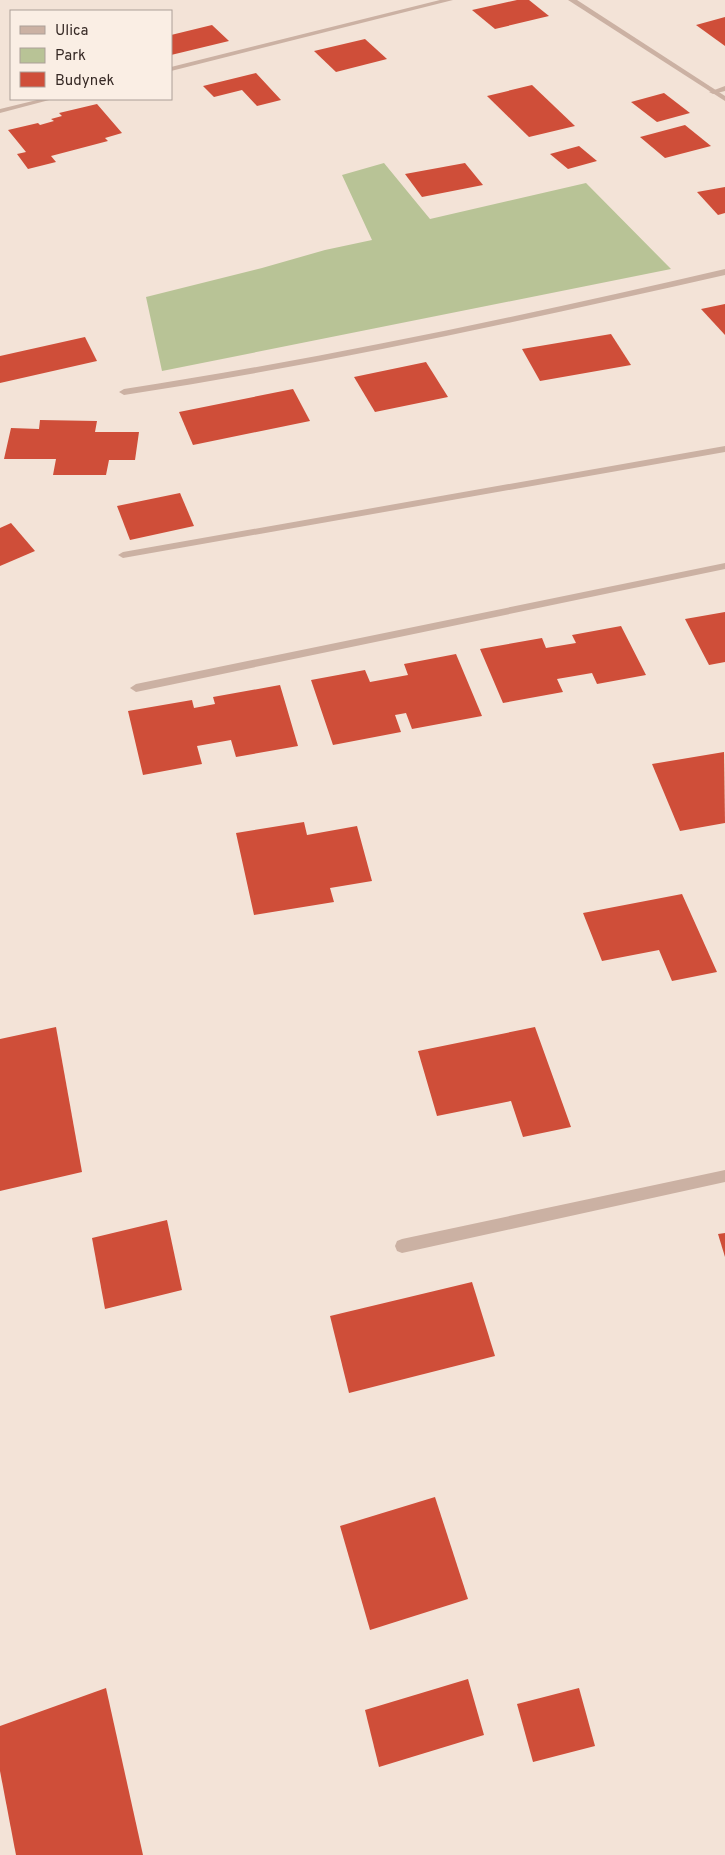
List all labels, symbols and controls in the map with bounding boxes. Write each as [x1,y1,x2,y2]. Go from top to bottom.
legend [10,10,172,100]
text: Ulica [55,22,88,41]
text: Park [55,47,86,66]
text: Budynek [55,72,114,91]

